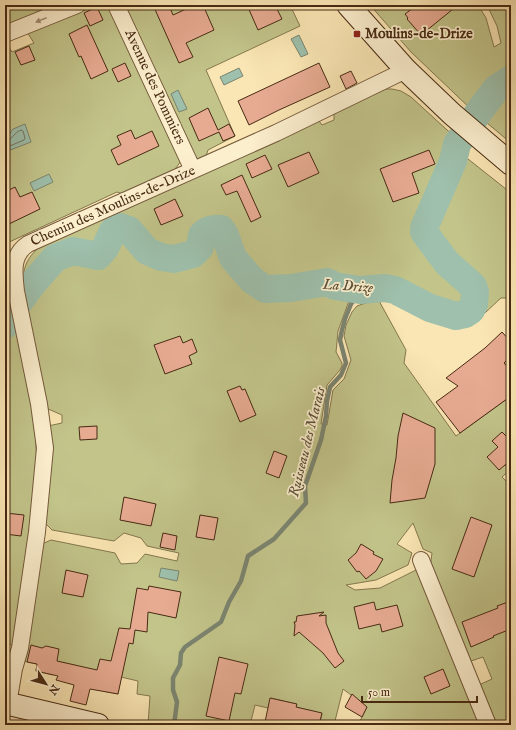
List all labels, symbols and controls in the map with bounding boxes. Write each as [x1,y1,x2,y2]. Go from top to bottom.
one-way arrow [34,17,46,23]
place label: Moulins-de-Drize [365,25,473,43]
street label: Avenue des Pommiers [120,26,190,147]
marker: Moulins-de-Drize [352,29,362,39]
street label: Chemin des Moulins-de-Drize [28,161,199,251]
water label: La Drize [321,275,374,297]
water label: Ruisseau des Marais [284,384,330,499]
north arrow [26,664,66,704]
scale bar [362,678,477,704]
text: N [45,681,62,698]
text: 50 m [368,685,390,700]

